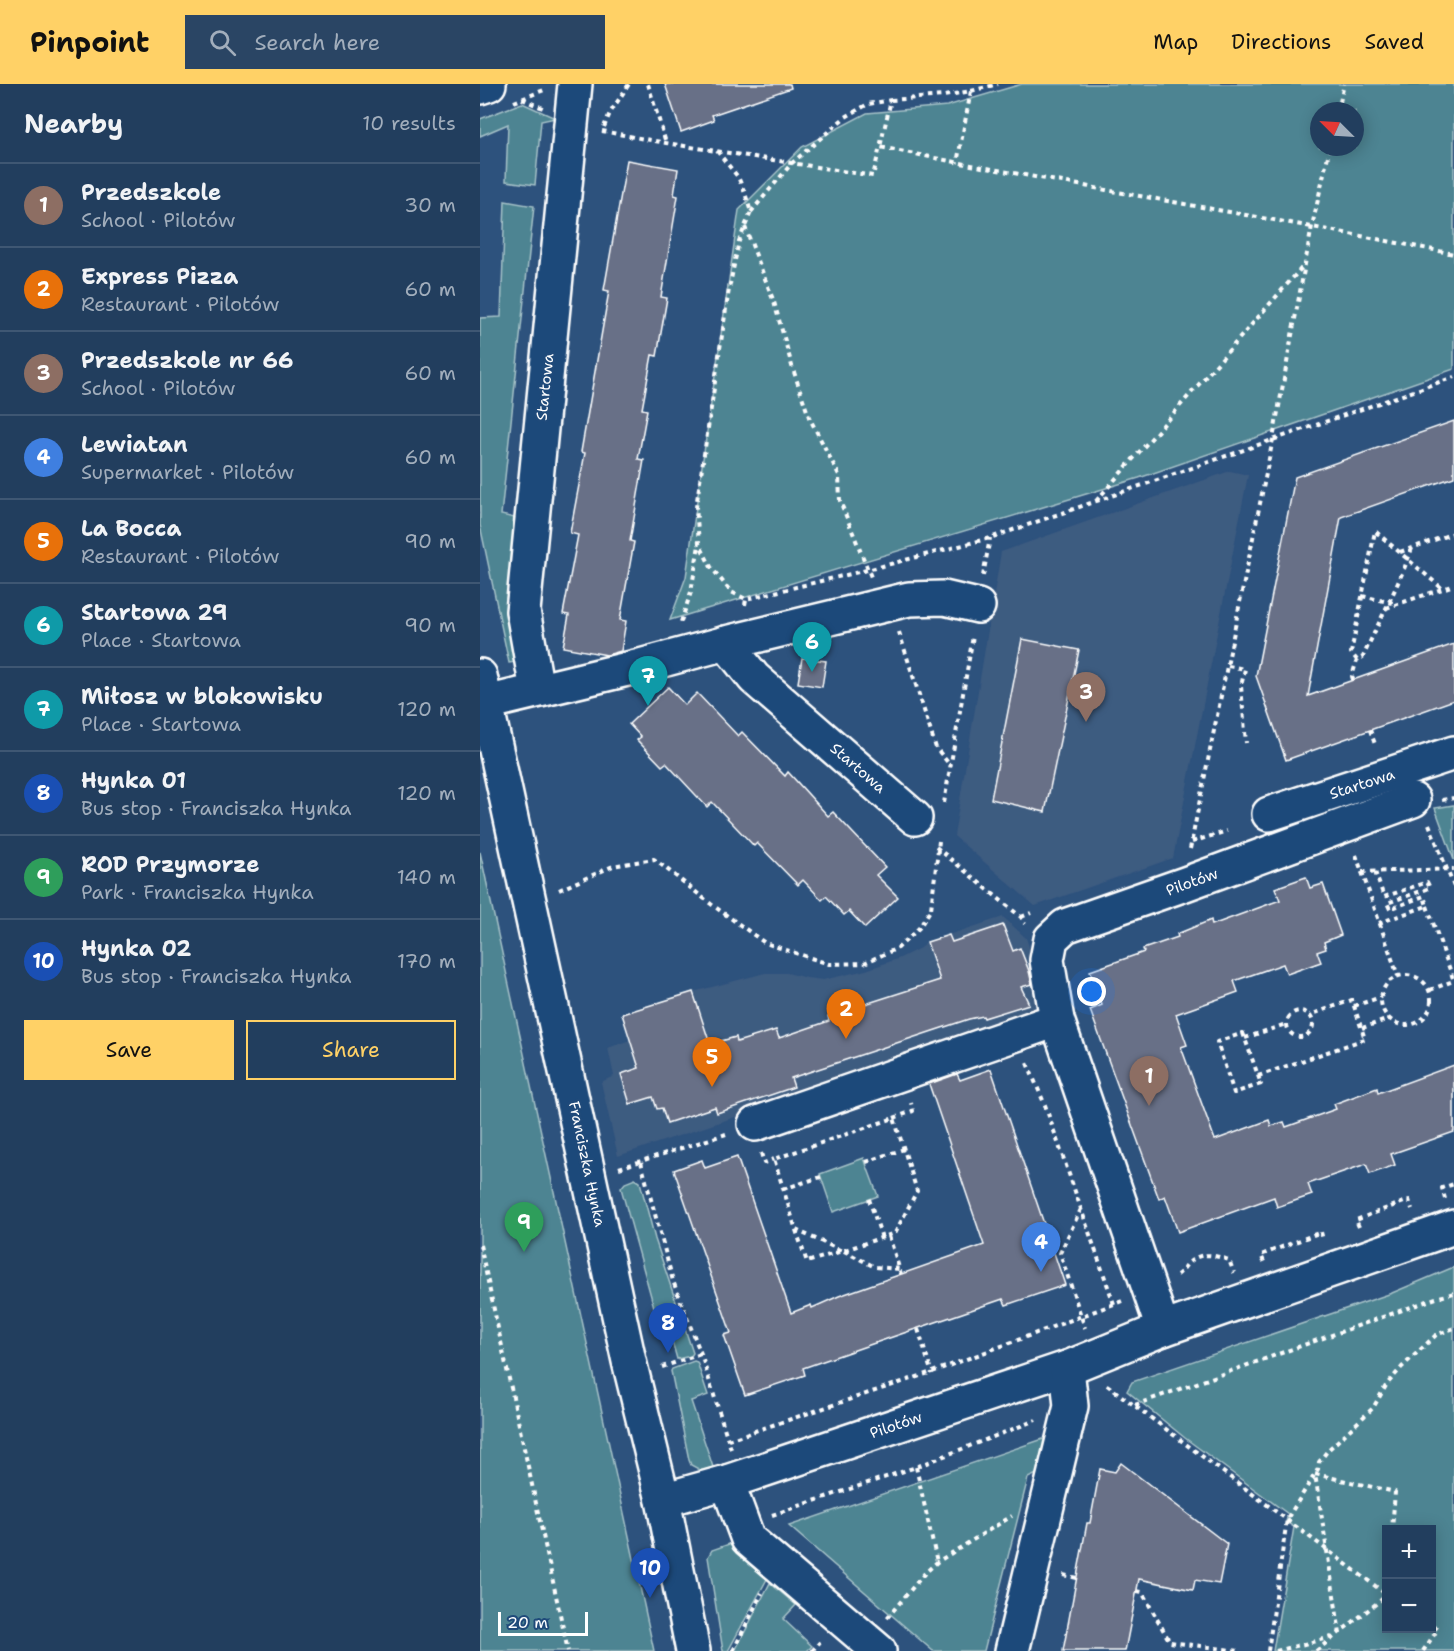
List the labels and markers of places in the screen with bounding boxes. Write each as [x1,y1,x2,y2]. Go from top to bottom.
pin: 6 [792,622,832,672]
pin: 7 [628,656,668,706]
pin: 3 [1066,672,1106,722]
pin: 2 [826,990,866,1039]
pin: 5 [692,1038,732,1087]
pin: 1 [1130,1056,1168,1106]
pin: 9 [504,1202,543,1252]
pin: 4 [1022,1222,1060,1272]
pin: 8 [648,1304,687,1353]
pin: 10 [630,1548,670,1598]

